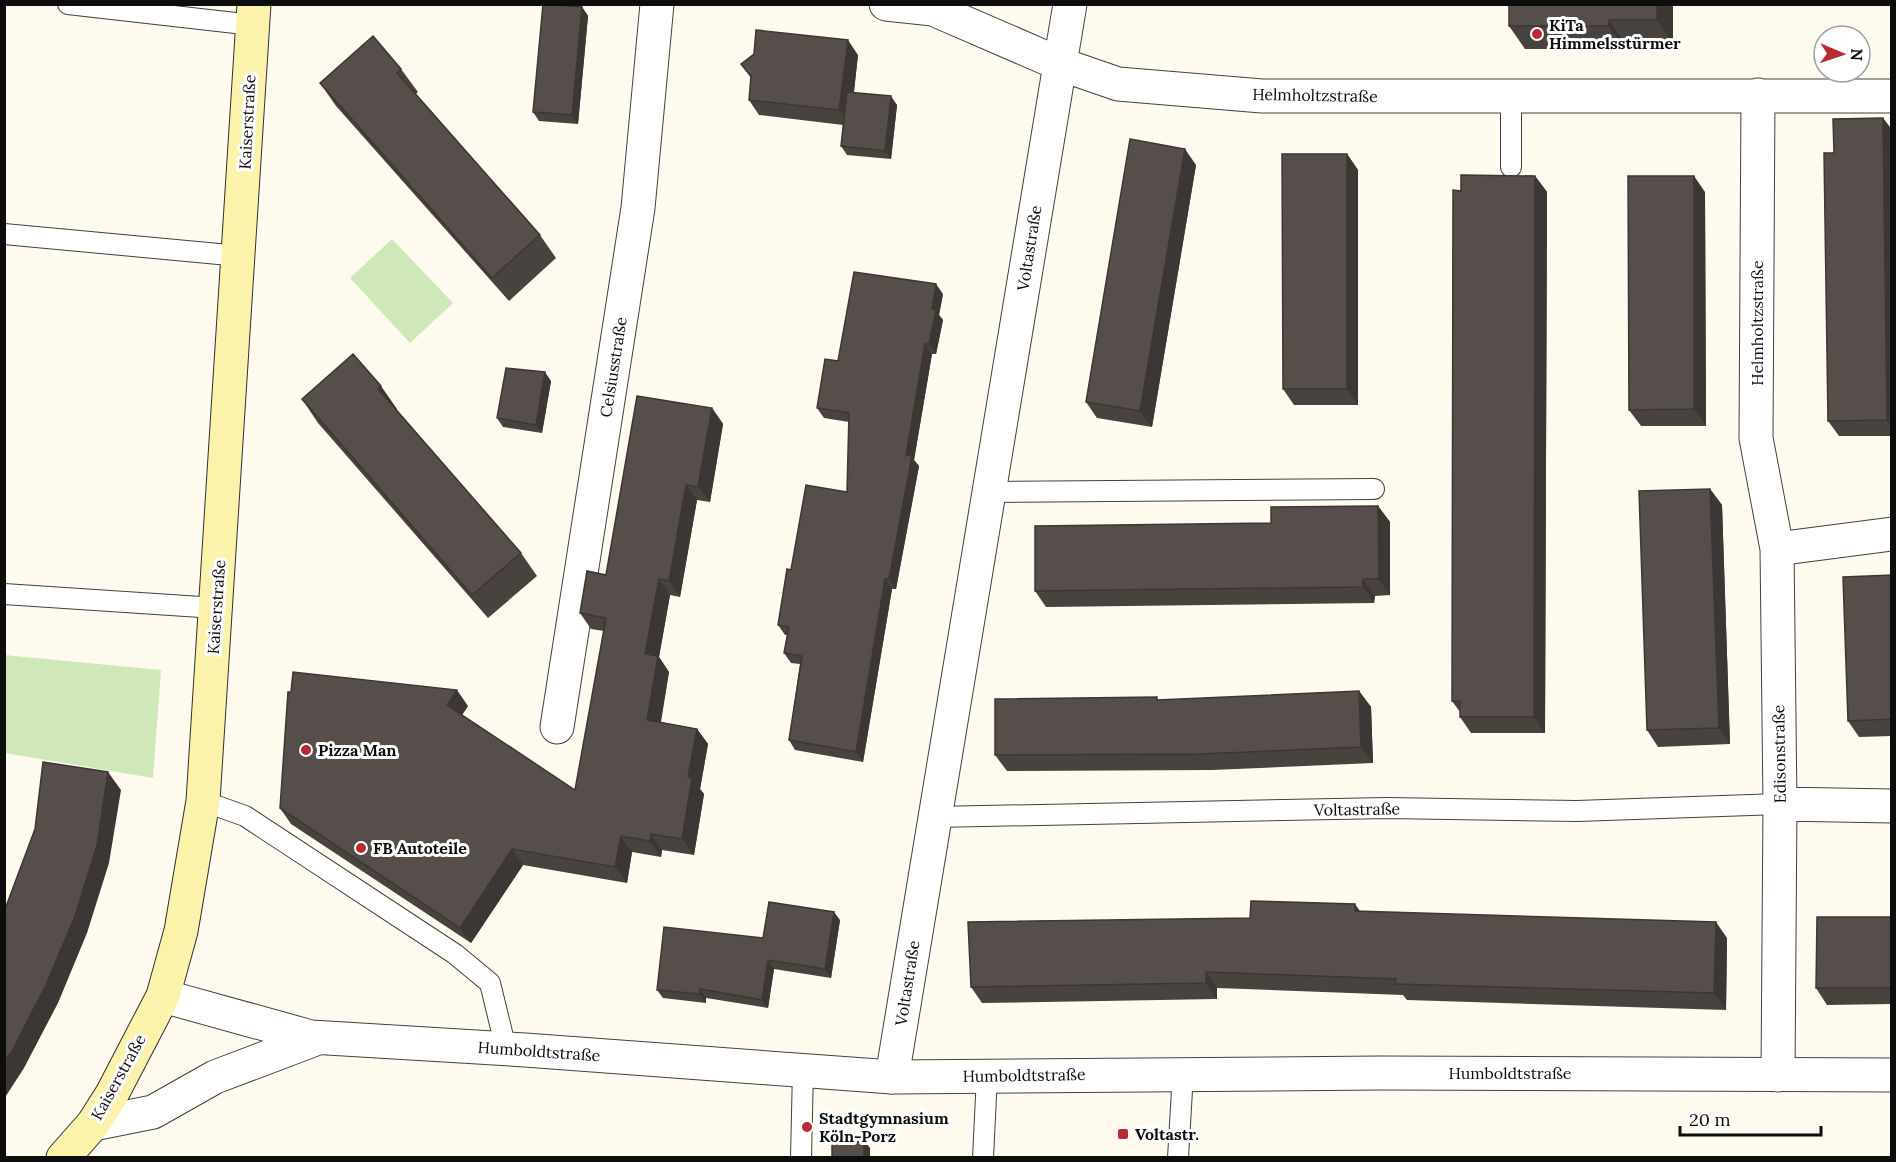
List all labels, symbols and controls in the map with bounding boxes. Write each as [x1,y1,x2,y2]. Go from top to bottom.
place label: KiTa Himmelsstürmer [1549,15,1681,53]
north arrow [1812,24,1872,84]
marker: KiTa Himmelsstürmer [1530,27,1544,41]
text: N [1847,48,1867,61]
street label: Kaiserstraße [235,74,259,170]
street label: Helmholtzstraße [1252,84,1378,106]
street label: Voltastraße [1012,204,1046,293]
street label: Helmholtzstraße [1747,260,1767,386]
street label: Celsiusstraße [595,315,631,419]
street label: Kaiserstraße [203,559,229,655]
street label: Edisonstraße [1768,704,1790,804]
place label: Pizza Man [318,740,397,760]
marker: Pizza Man [299,743,313,757]
street label: Voltastraße [1313,798,1401,820]
place label: FB Autoteile [373,838,467,858]
marker: FB Autoteile [354,841,368,855]
street label: Voltastraße [890,939,924,1028]
street label: Kaiserstraße [86,1030,150,1123]
street label: Humboldtstraße [477,1037,601,1065]
street label: Humboldtstraße [1449,1063,1572,1083]
street label: Humboldtstraße [962,1064,1086,1086]
scale bar [1680,1099,1821,1137]
place label: Stadtgymnasium Köln-Porz [819,1108,949,1146]
text: 20 m [1689,1108,1731,1131]
marker: Stadtgymnasium Köln-Porz [800,1120,814,1134]
place label: Voltastr. [1135,1124,1199,1144]
marker: Voltastr. [1116,1127,1130,1141]

